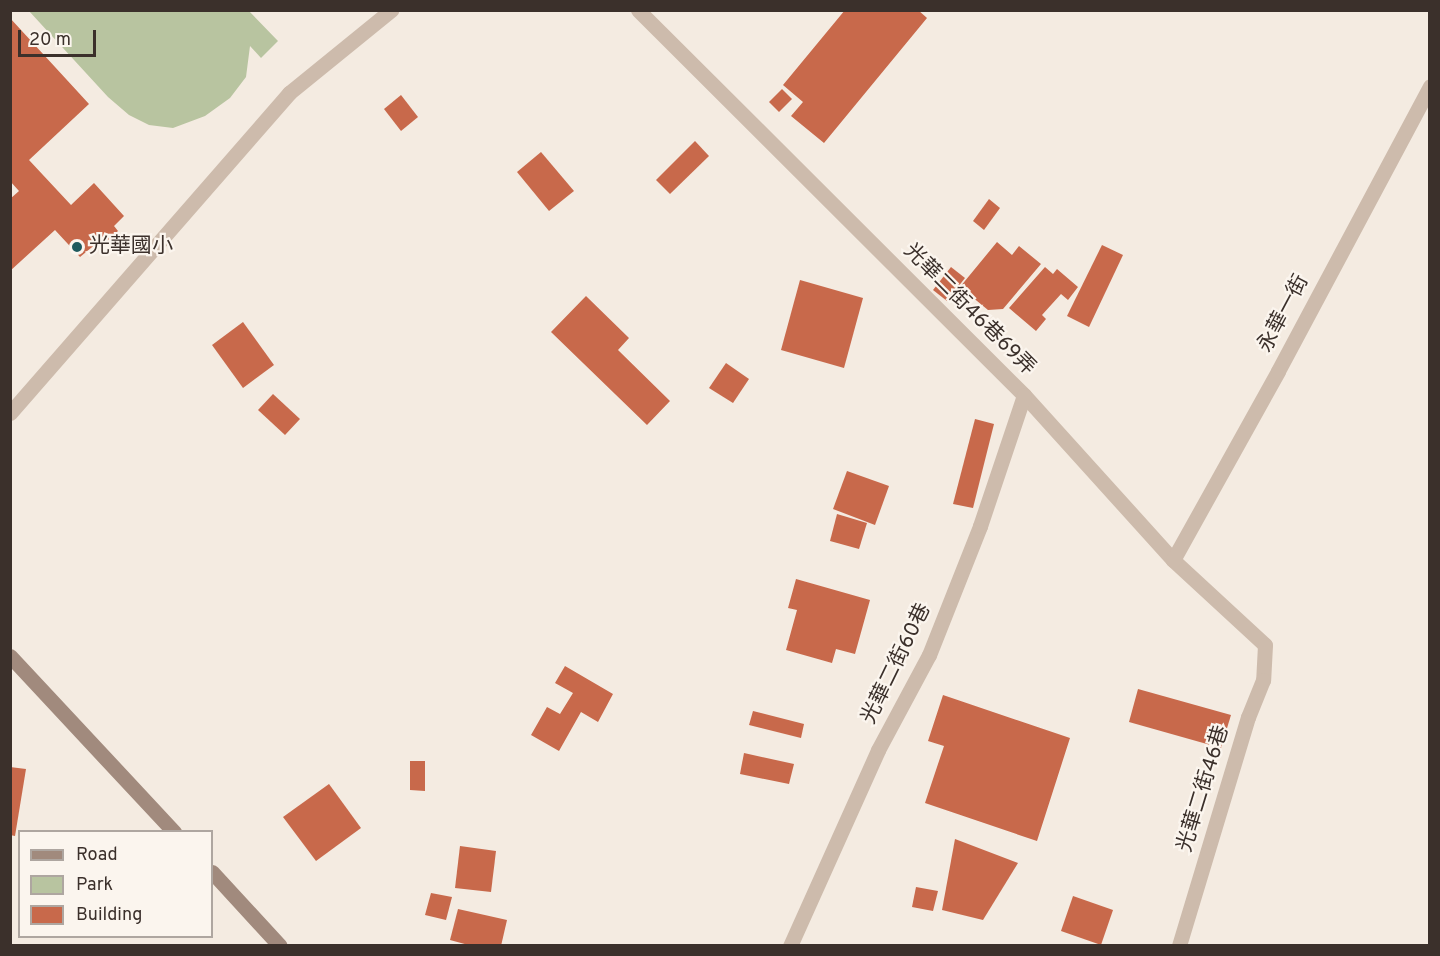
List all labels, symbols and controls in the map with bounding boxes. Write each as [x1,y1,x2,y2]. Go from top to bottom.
scale bar [21,18,99,56]
text: 20 m [29,29,71,52]
place label: 光華國小 [89,234,173,260]
street label: 光華二街46巷69弄 [898,239,1040,381]
marker: 光華國小 [70,240,84,254]
street label: 永華一街 [1253,271,1315,357]
street label: 光華二街60巷 [857,600,937,728]
street label: 光華二街46巷 [1173,723,1235,855]
legend [18,830,213,938]
text: Road [76,844,118,867]
text: Park [76,874,113,897]
text: Building [76,904,142,927]

